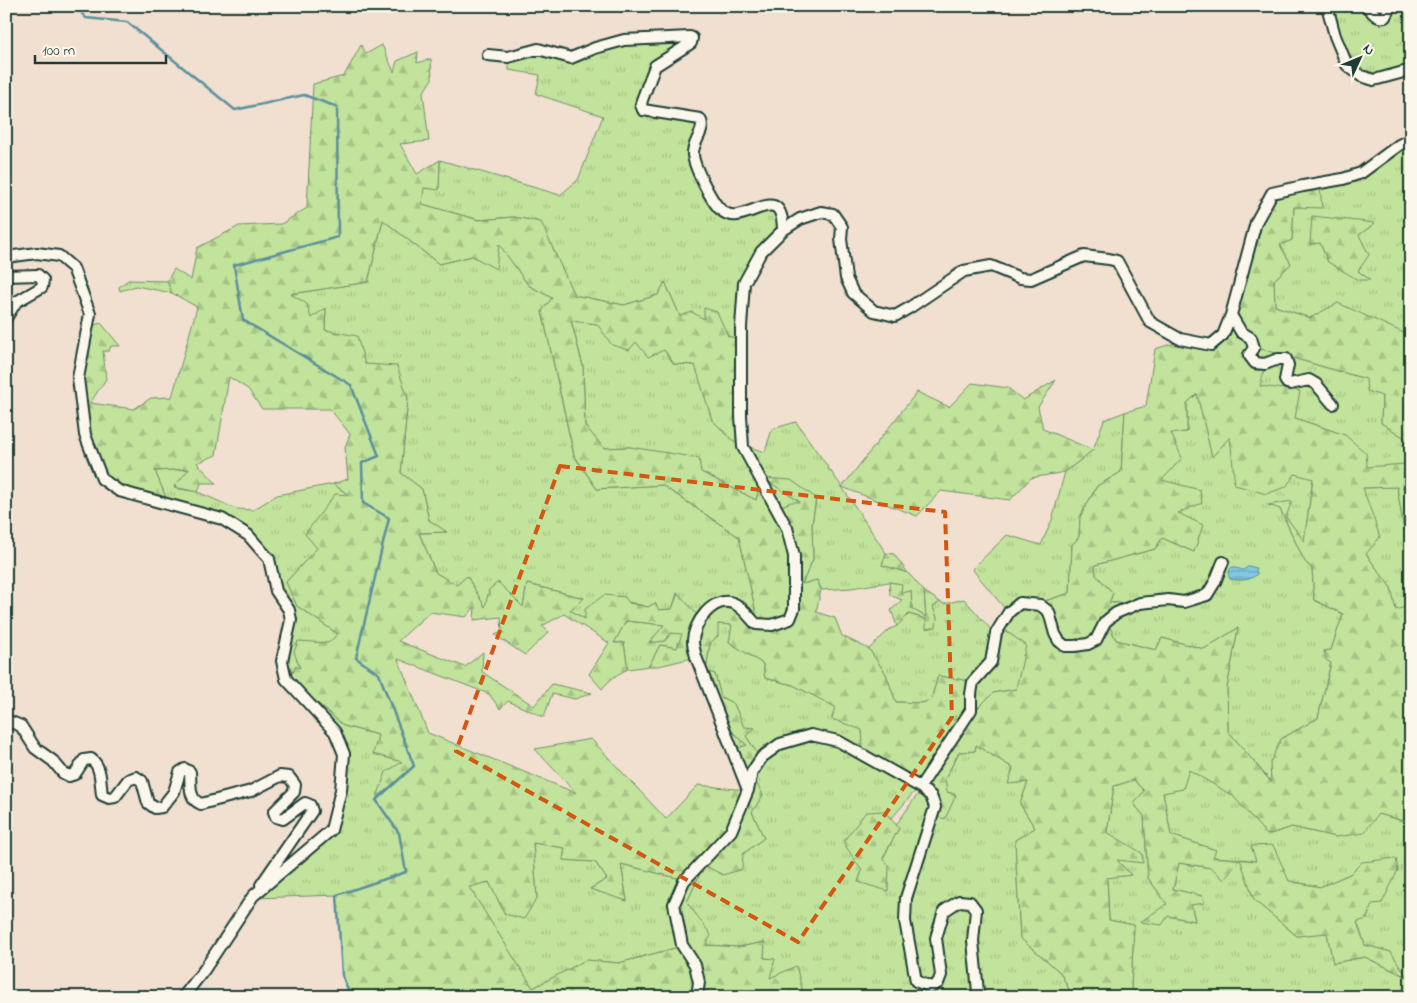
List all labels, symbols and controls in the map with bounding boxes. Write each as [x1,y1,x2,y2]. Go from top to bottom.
scale bar [35,32,166,64]
north arrow [1334,32,1384,82]
text: N [1357,39,1379,61]
text: 100 m [42,40,75,62]

